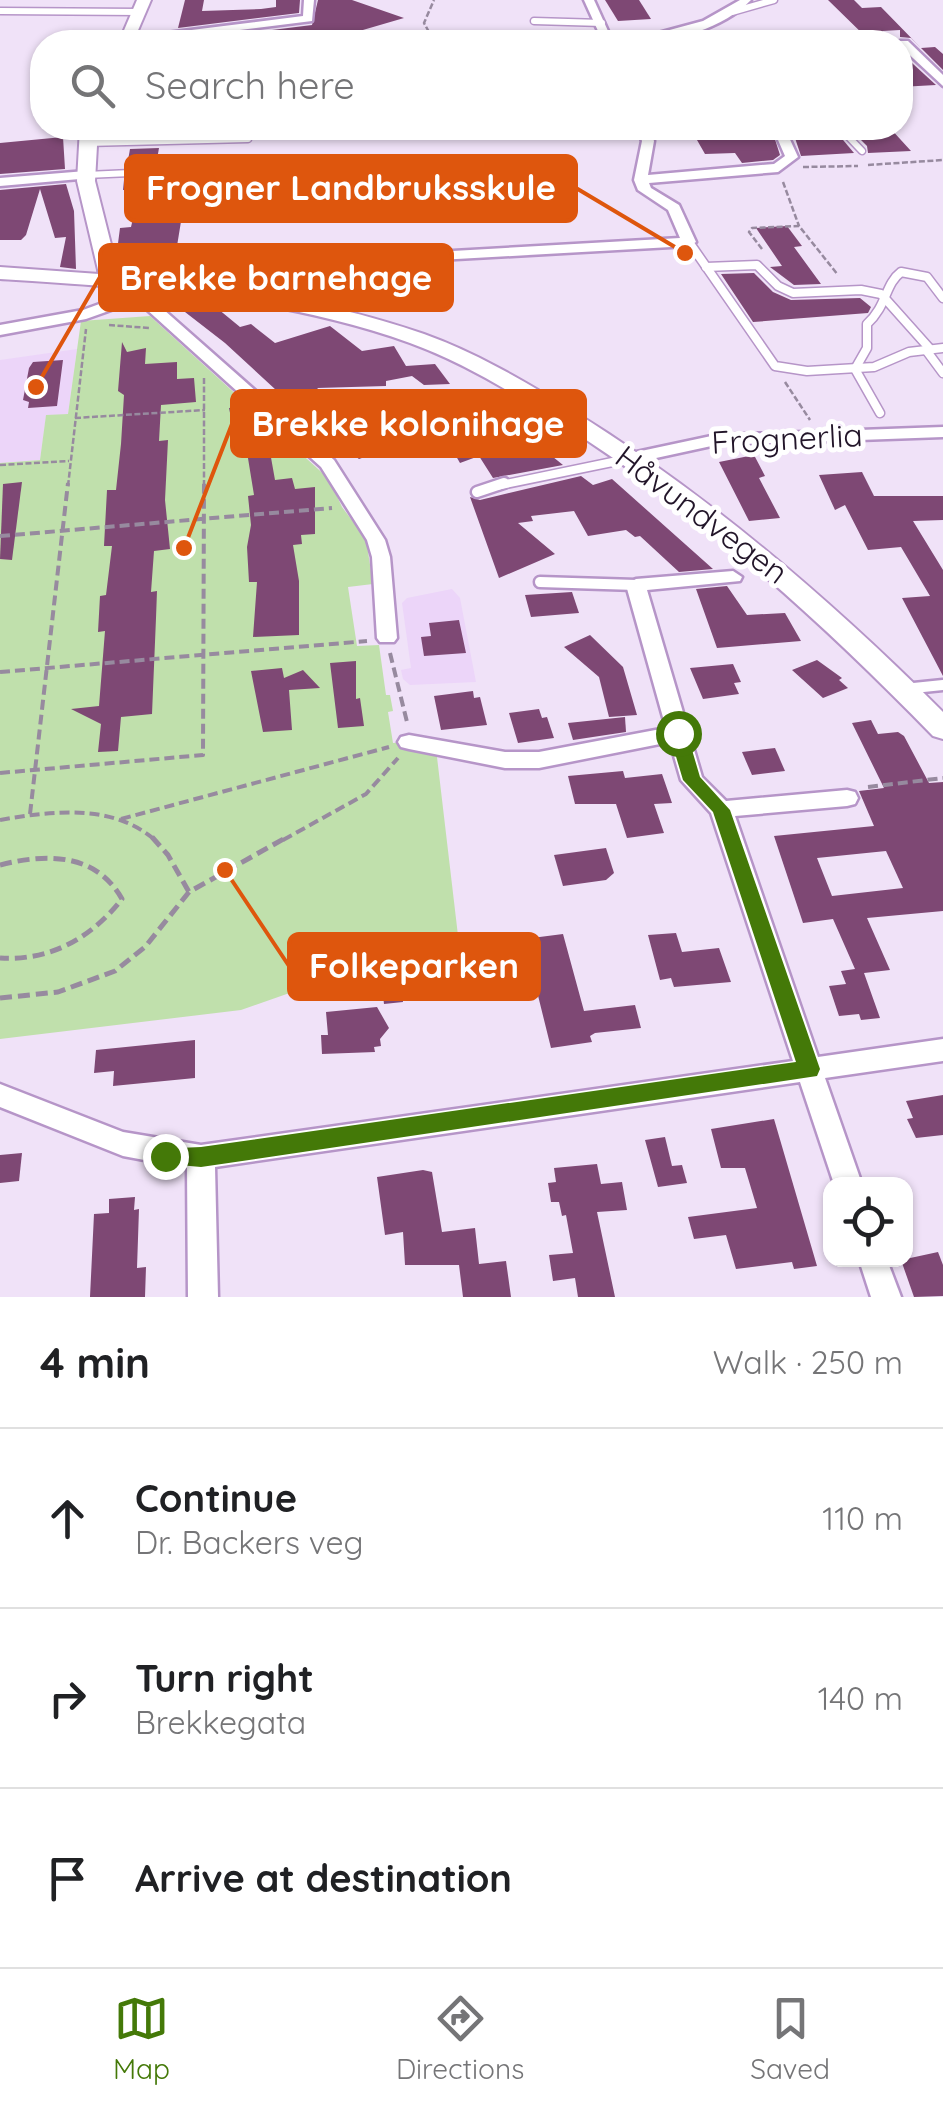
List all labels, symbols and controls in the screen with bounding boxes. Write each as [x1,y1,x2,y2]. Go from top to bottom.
search box [30,30,913,140]
icon: search [65,58,120,113]
text: Search here [145,61,355,109]
callout: Frogner Landbruksskule [126,156,576,221]
text: Frogner Landbruksskule [146,165,556,209]
callout: Brekke barnehage [100,245,452,310]
text: Brekke barnehage [120,255,432,299]
callout: Brekke kolonihage [232,391,585,456]
text: Brekke kolonihage [251,401,565,445]
street label: Frognerlia [710,414,864,462]
street label: Håvundvegen [608,436,796,592]
route start [656,711,702,757]
callout: Folkeparken [289,934,539,999]
text: Folkeparken [309,943,519,987]
route end [143,1134,189,1180]
map controls [823,1177,913,1267]
button: locate [823,1177,913,1267]
text: 4 min [40,1336,150,1389]
text: Walk · 250 m [713,1342,903,1382]
text: Continue [135,1474,297,1522]
icon: ahead [40,1491,95,1546]
text: 110 m [822,1498,903,1538]
text: Dr. Backers veg [135,1522,364,1562]
text: Turn right [135,1654,314,1702]
icon: right [40,1671,95,1726]
text: 140 m [818,1678,903,1718]
text: Brekkegata [135,1702,306,1742]
icon: arrive [40,1851,95,1906]
text: Arrive at destination [135,1854,512,1902]
tab: Map [113,1991,170,2086]
tab: Directions [396,1991,524,2086]
tab: Saved [750,1991,830,2086]

